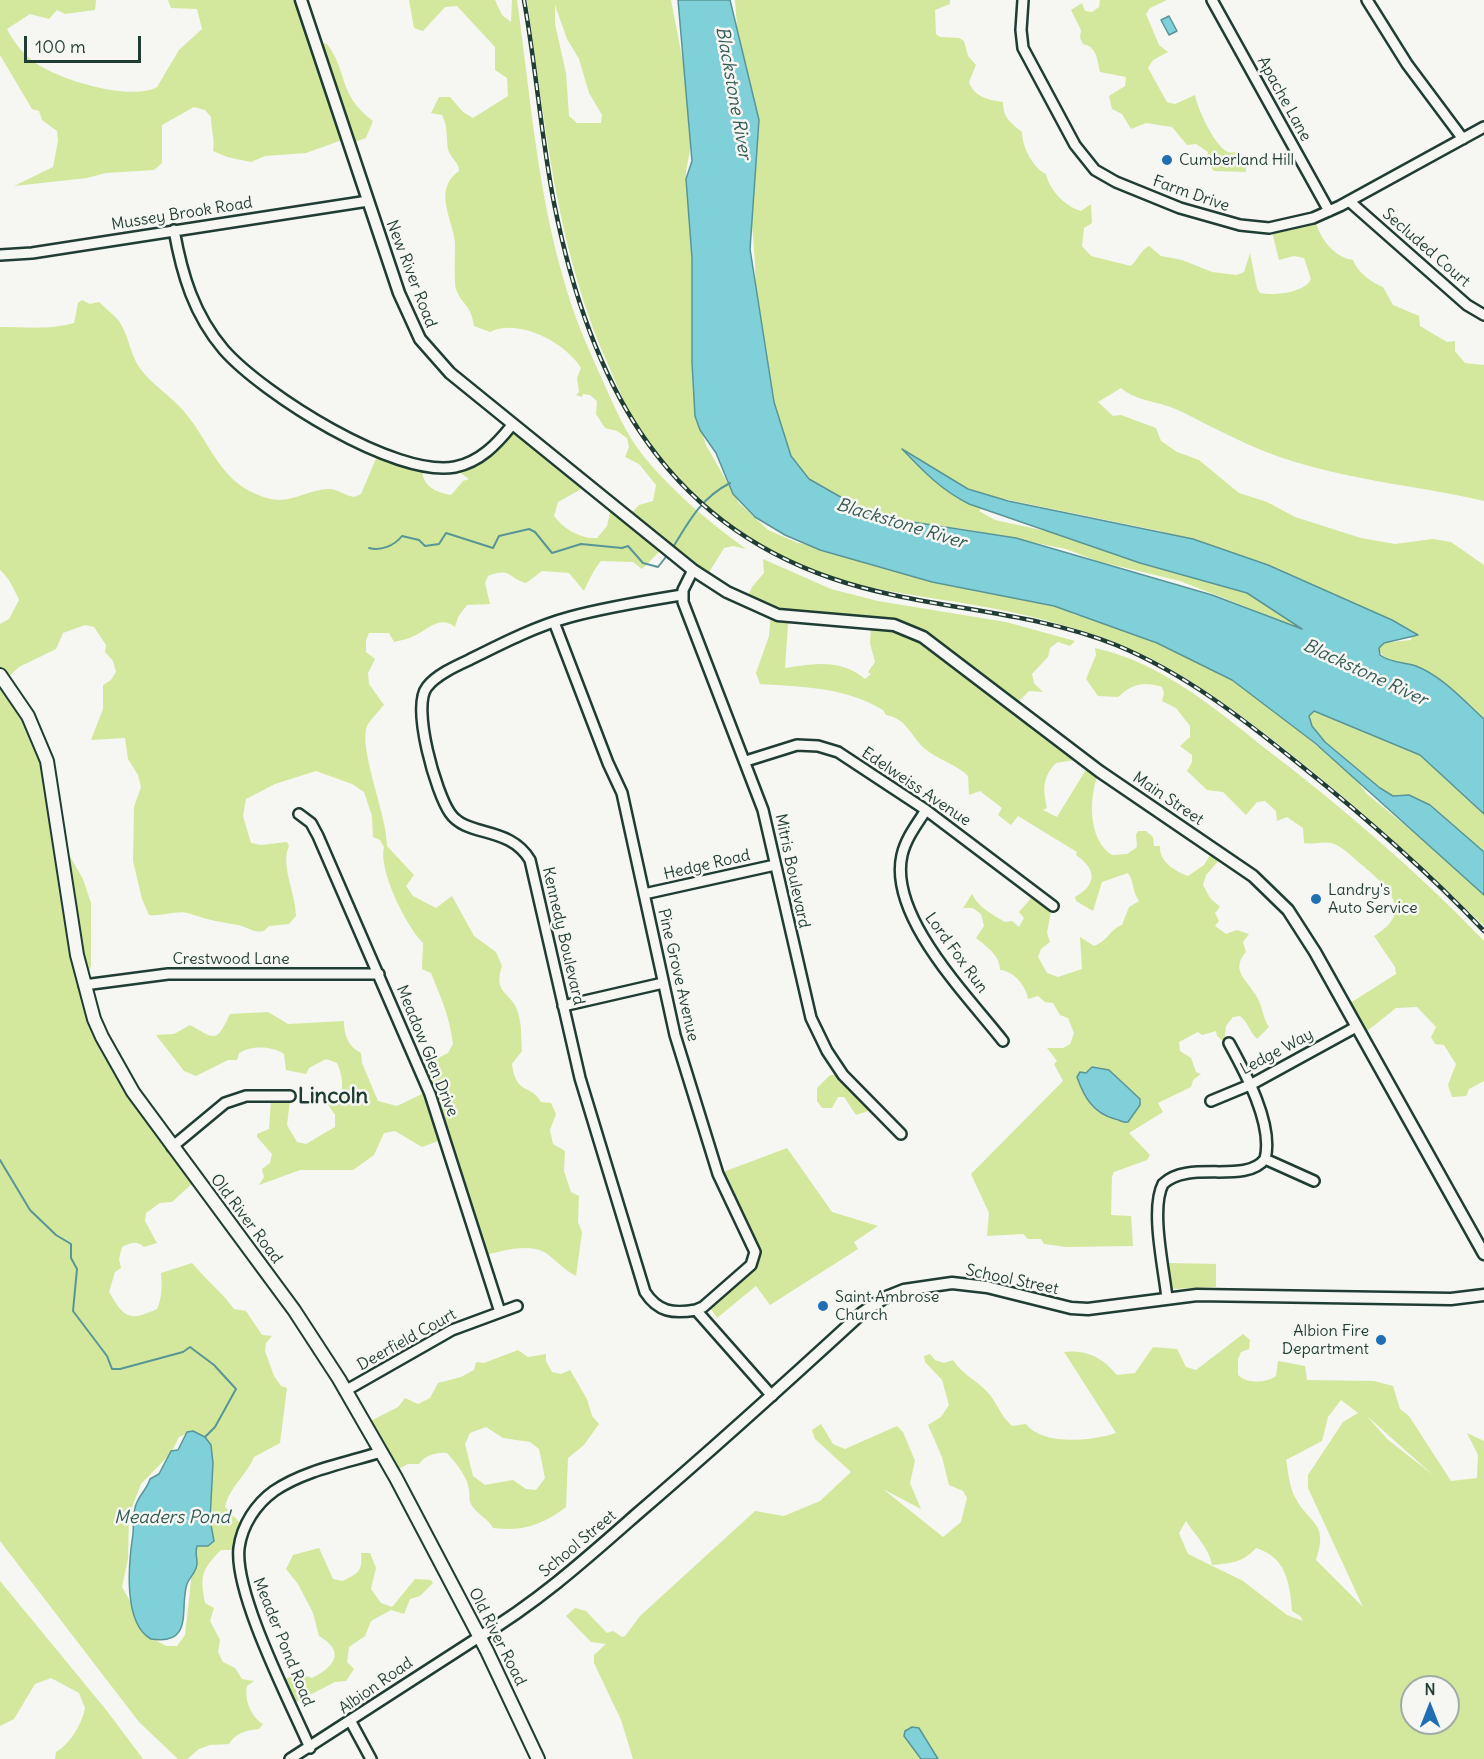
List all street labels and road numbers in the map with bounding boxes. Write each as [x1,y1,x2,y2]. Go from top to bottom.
street label: Apache Lane [1253,53,1315,145]
street label: Farm Drive [1150,172,1232,216]
street label: Mussey Brook Road [110,193,254,235]
street label: Secluded Court [1378,205,1474,291]
street label: New River Road [382,217,440,331]
street label: Edelweiss Avenue [858,743,974,831]
street label: Main Street [1129,768,1207,830]
street label: Mitris Boulevard [770,812,814,930]
street label: Hedge Road [662,846,752,884]
street label: Kennedy Boulevard [538,865,588,1007]
street label: Pine Grove Avenue [653,907,703,1043]
street label: Lord Fox Run [920,909,992,997]
street label: Crestwood Lane [172,949,290,969]
street label: Meadow Glen Drive [392,982,462,1120]
street label: Ledge Way [1237,1025,1317,1079]
street label: Old River Road [206,1170,286,1268]
street label: School Street [964,1261,1060,1299]
street label: Deerfield Court [354,1305,460,1375]
street label: School Street [536,1506,620,1582]
street label: Meader Pond Road [248,1575,318,1709]
street label: Old River Road [464,1585,530,1689]
street label: Albion Road [335,1654,417,1718]

